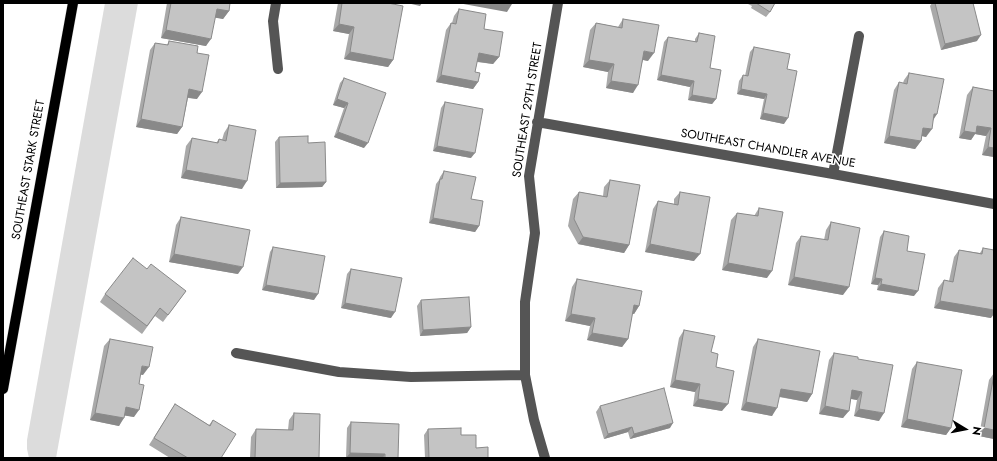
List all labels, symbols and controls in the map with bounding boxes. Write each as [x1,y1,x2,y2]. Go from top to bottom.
street label: SOUTHEAST 29TH STREET [510,41,546,179]
street label: SOUTHEAST STARK STREET [10,99,48,241]
street label: SOUTHEAST CHANDLER AVENUE [680,127,856,171]
north arrow [945,409,985,449]
text: N [968,425,985,437]

